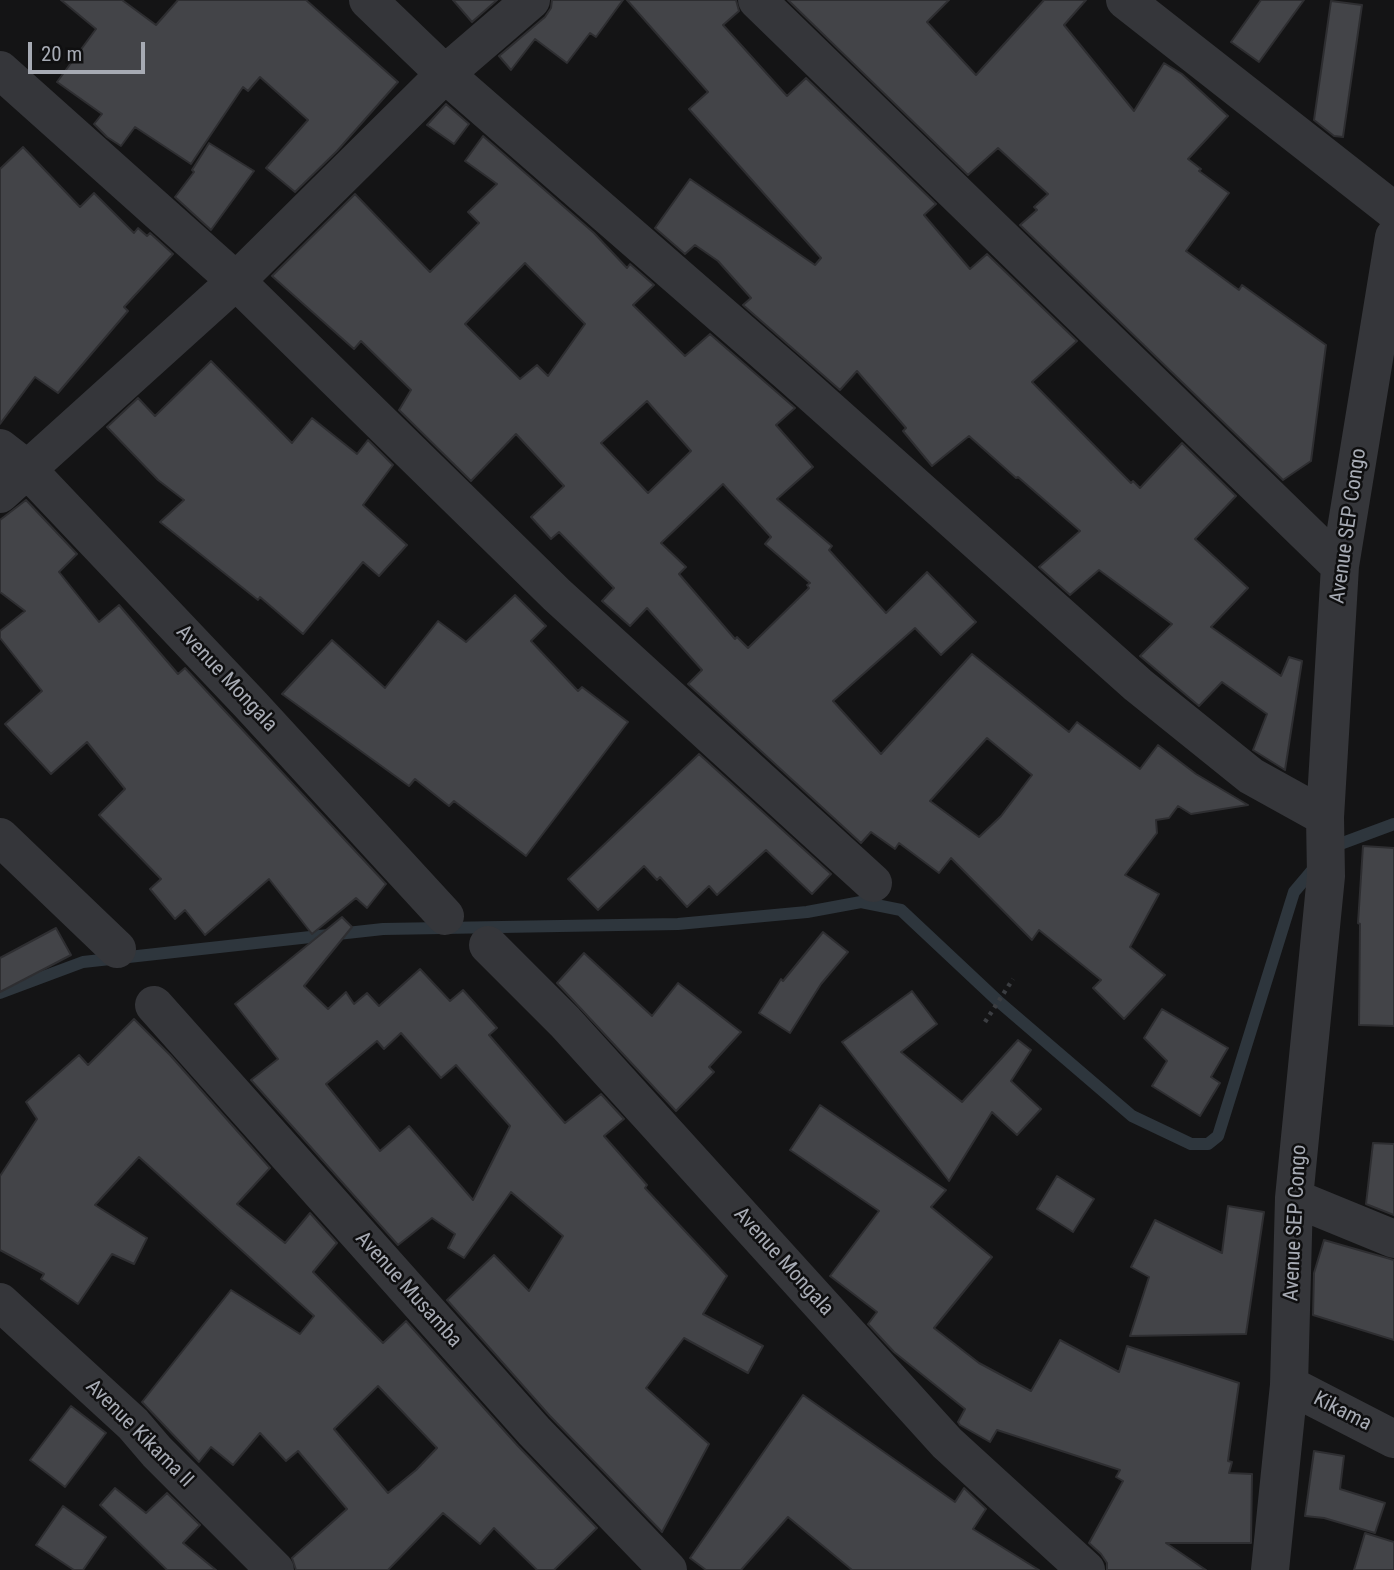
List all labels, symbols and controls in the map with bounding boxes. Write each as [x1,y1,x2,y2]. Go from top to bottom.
scale bar [32,28,149,72]
text: 20 m [41,42,82,66]
street label: Avenue SEP Congo [1326,447,1372,605]
street label: Avenue Mongala [170,620,282,738]
street label: Avenue SEP Congo [1279,1144,1313,1302]
street label: Avenue Mongala [728,1203,838,1321]
street label: Avenue Musamba [349,1227,467,1353]
street label: Avenue Kikama II [80,1375,198,1493]
street label: Kikama [1309,1387,1375,1437]

